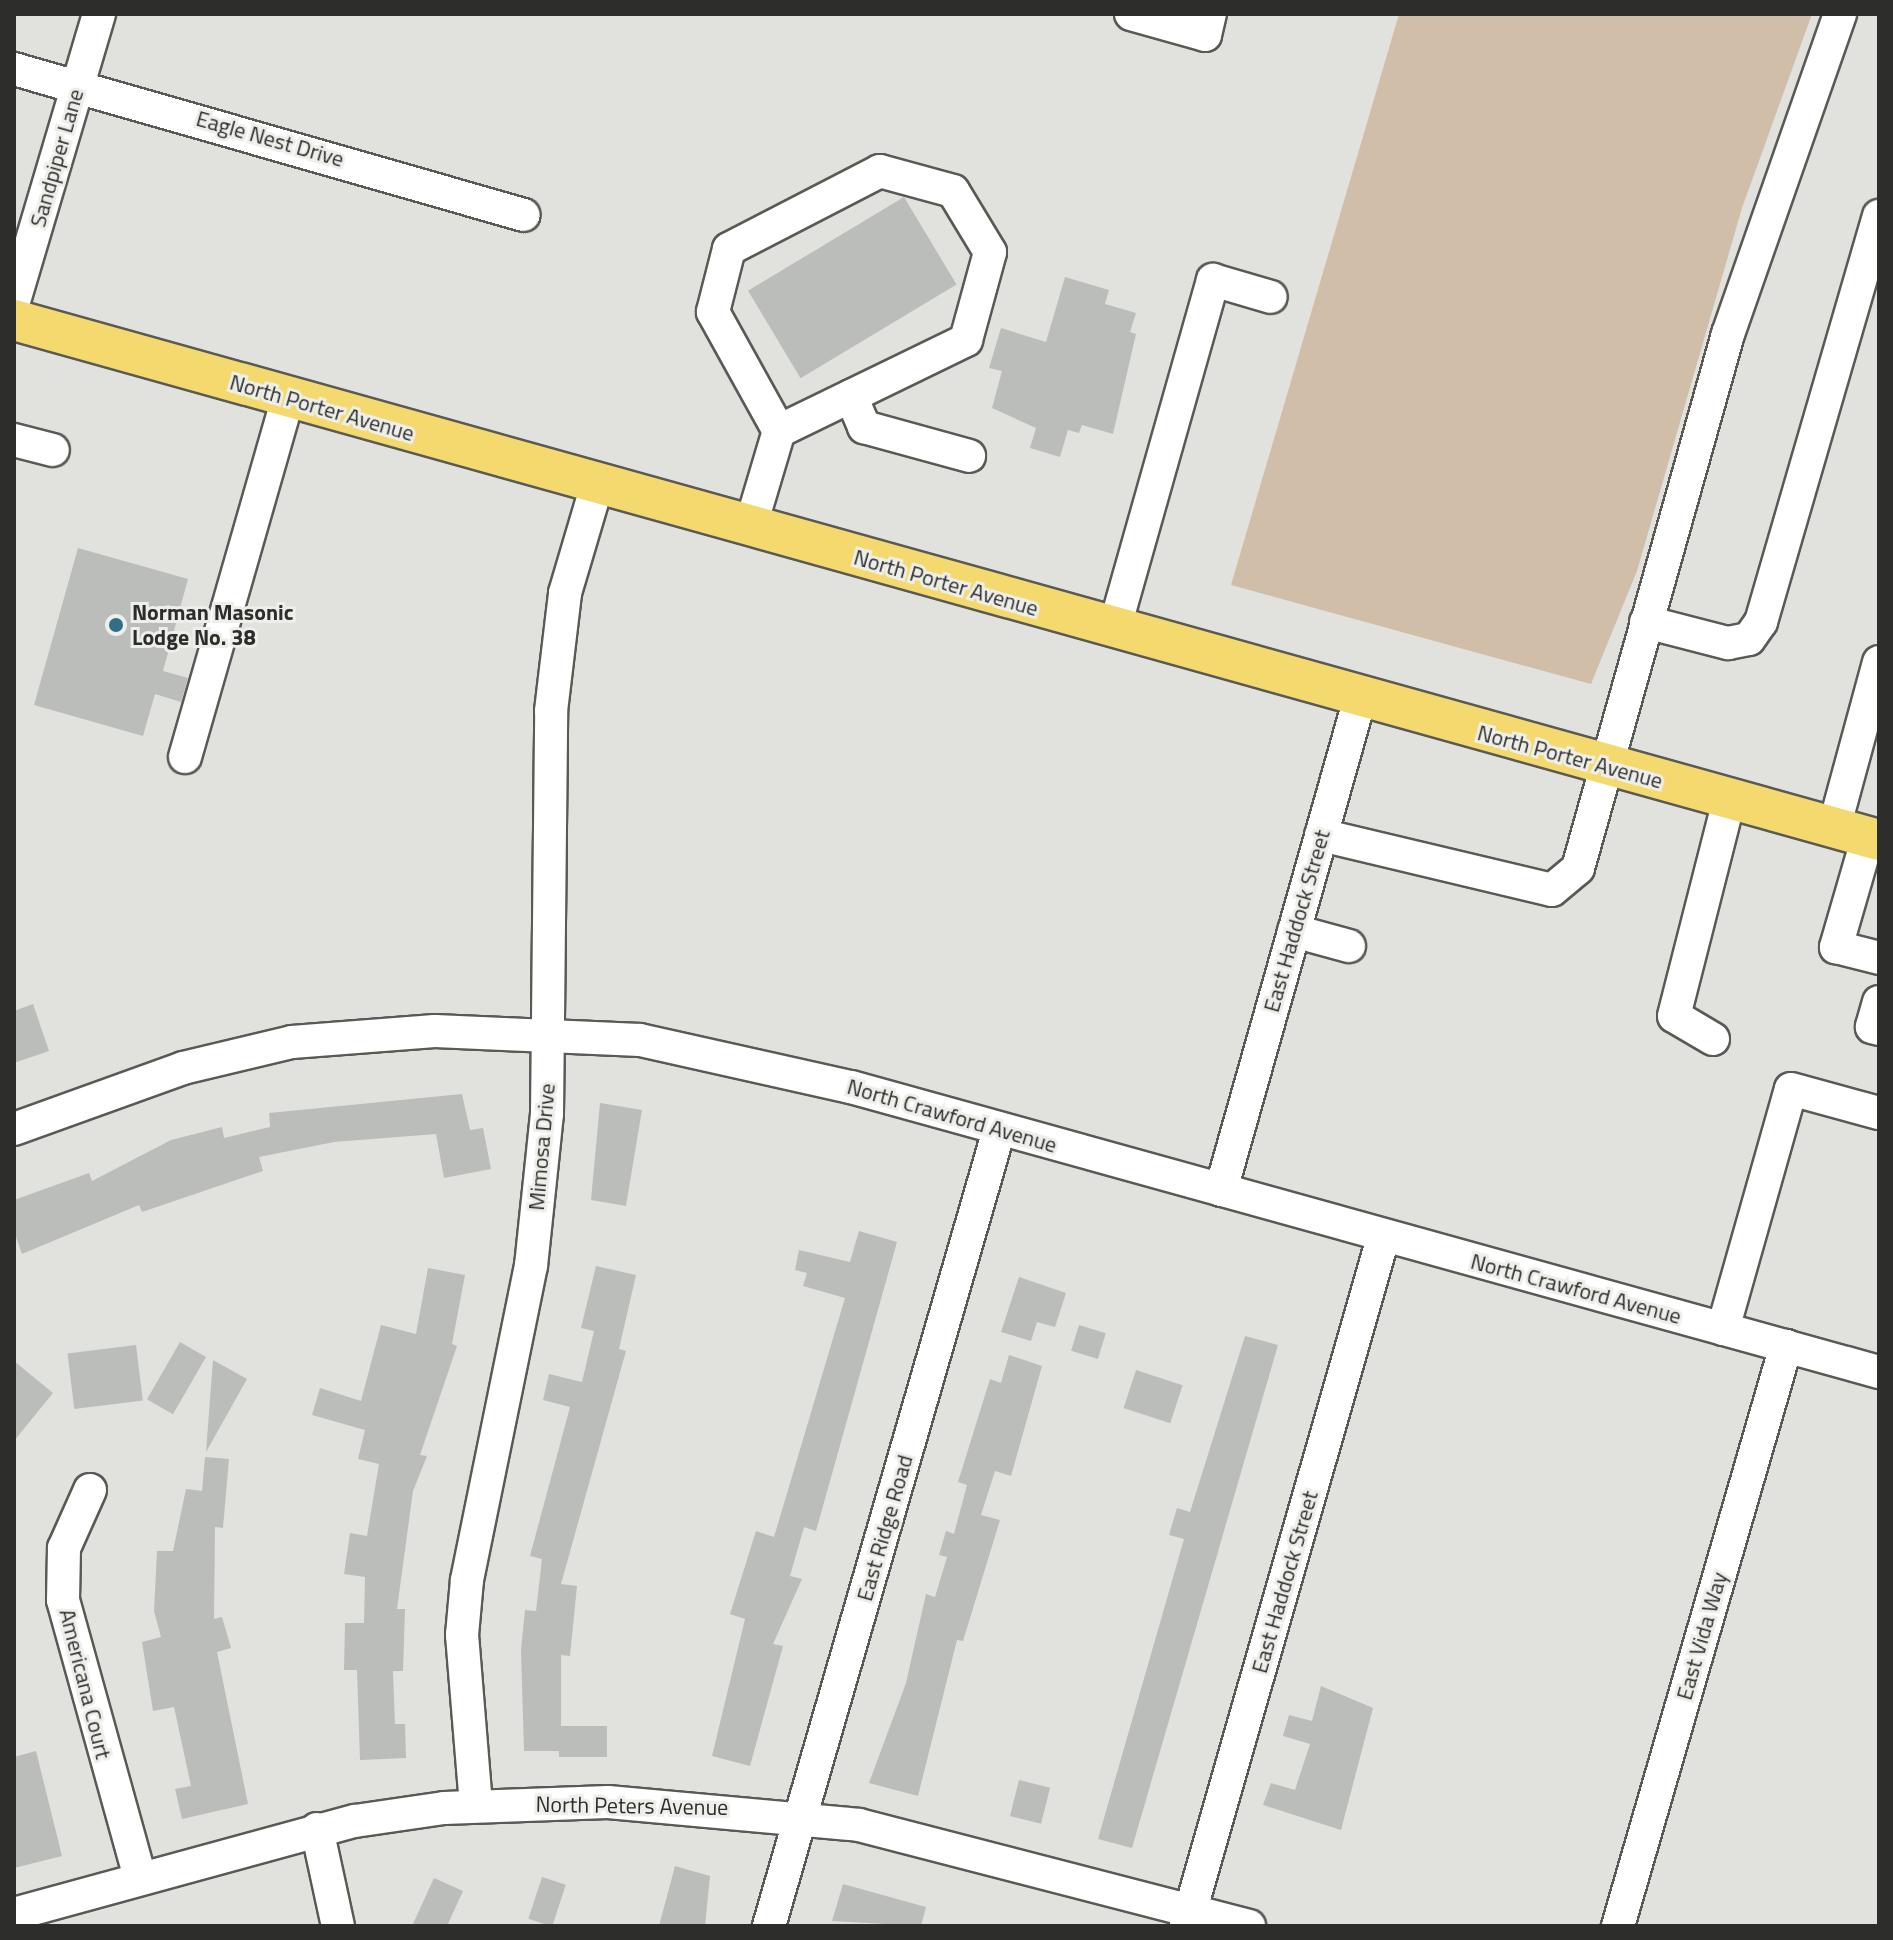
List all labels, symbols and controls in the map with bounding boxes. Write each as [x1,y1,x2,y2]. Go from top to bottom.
street label: Sandpiper Lane [25,86,89,230]
street label: Eagle Nest Drive [193,105,347,173]
street label: North Porter Avenue [227,369,417,447]
street label: North Porter Avenue [851,544,1041,622]
place label: Norman Masonic Lodge No. 38 [132,599,294,650]
marker: Norman Masonic Lodge No. 38 [107,616,125,634]
street label: North Porter Avenue [1475,720,1665,794]
street label: East Haddock Street [1258,827,1336,1015]
street label: North Crawford Avenue [844,1073,1060,1159]
street label: Mimosa Drive [523,1082,561,1212]
street label: North Crawford Avenue [1468,1248,1684,1330]
street label: East Ridge Road [852,1452,918,1604]
street label: East Haddock Street [1246,1488,1324,1676]
street label: East Vida Way [1671,1569,1733,1703]
street label: Americana Court [54,1606,116,1762]
street label: North Peters Avenue [535,1791,729,1821]

